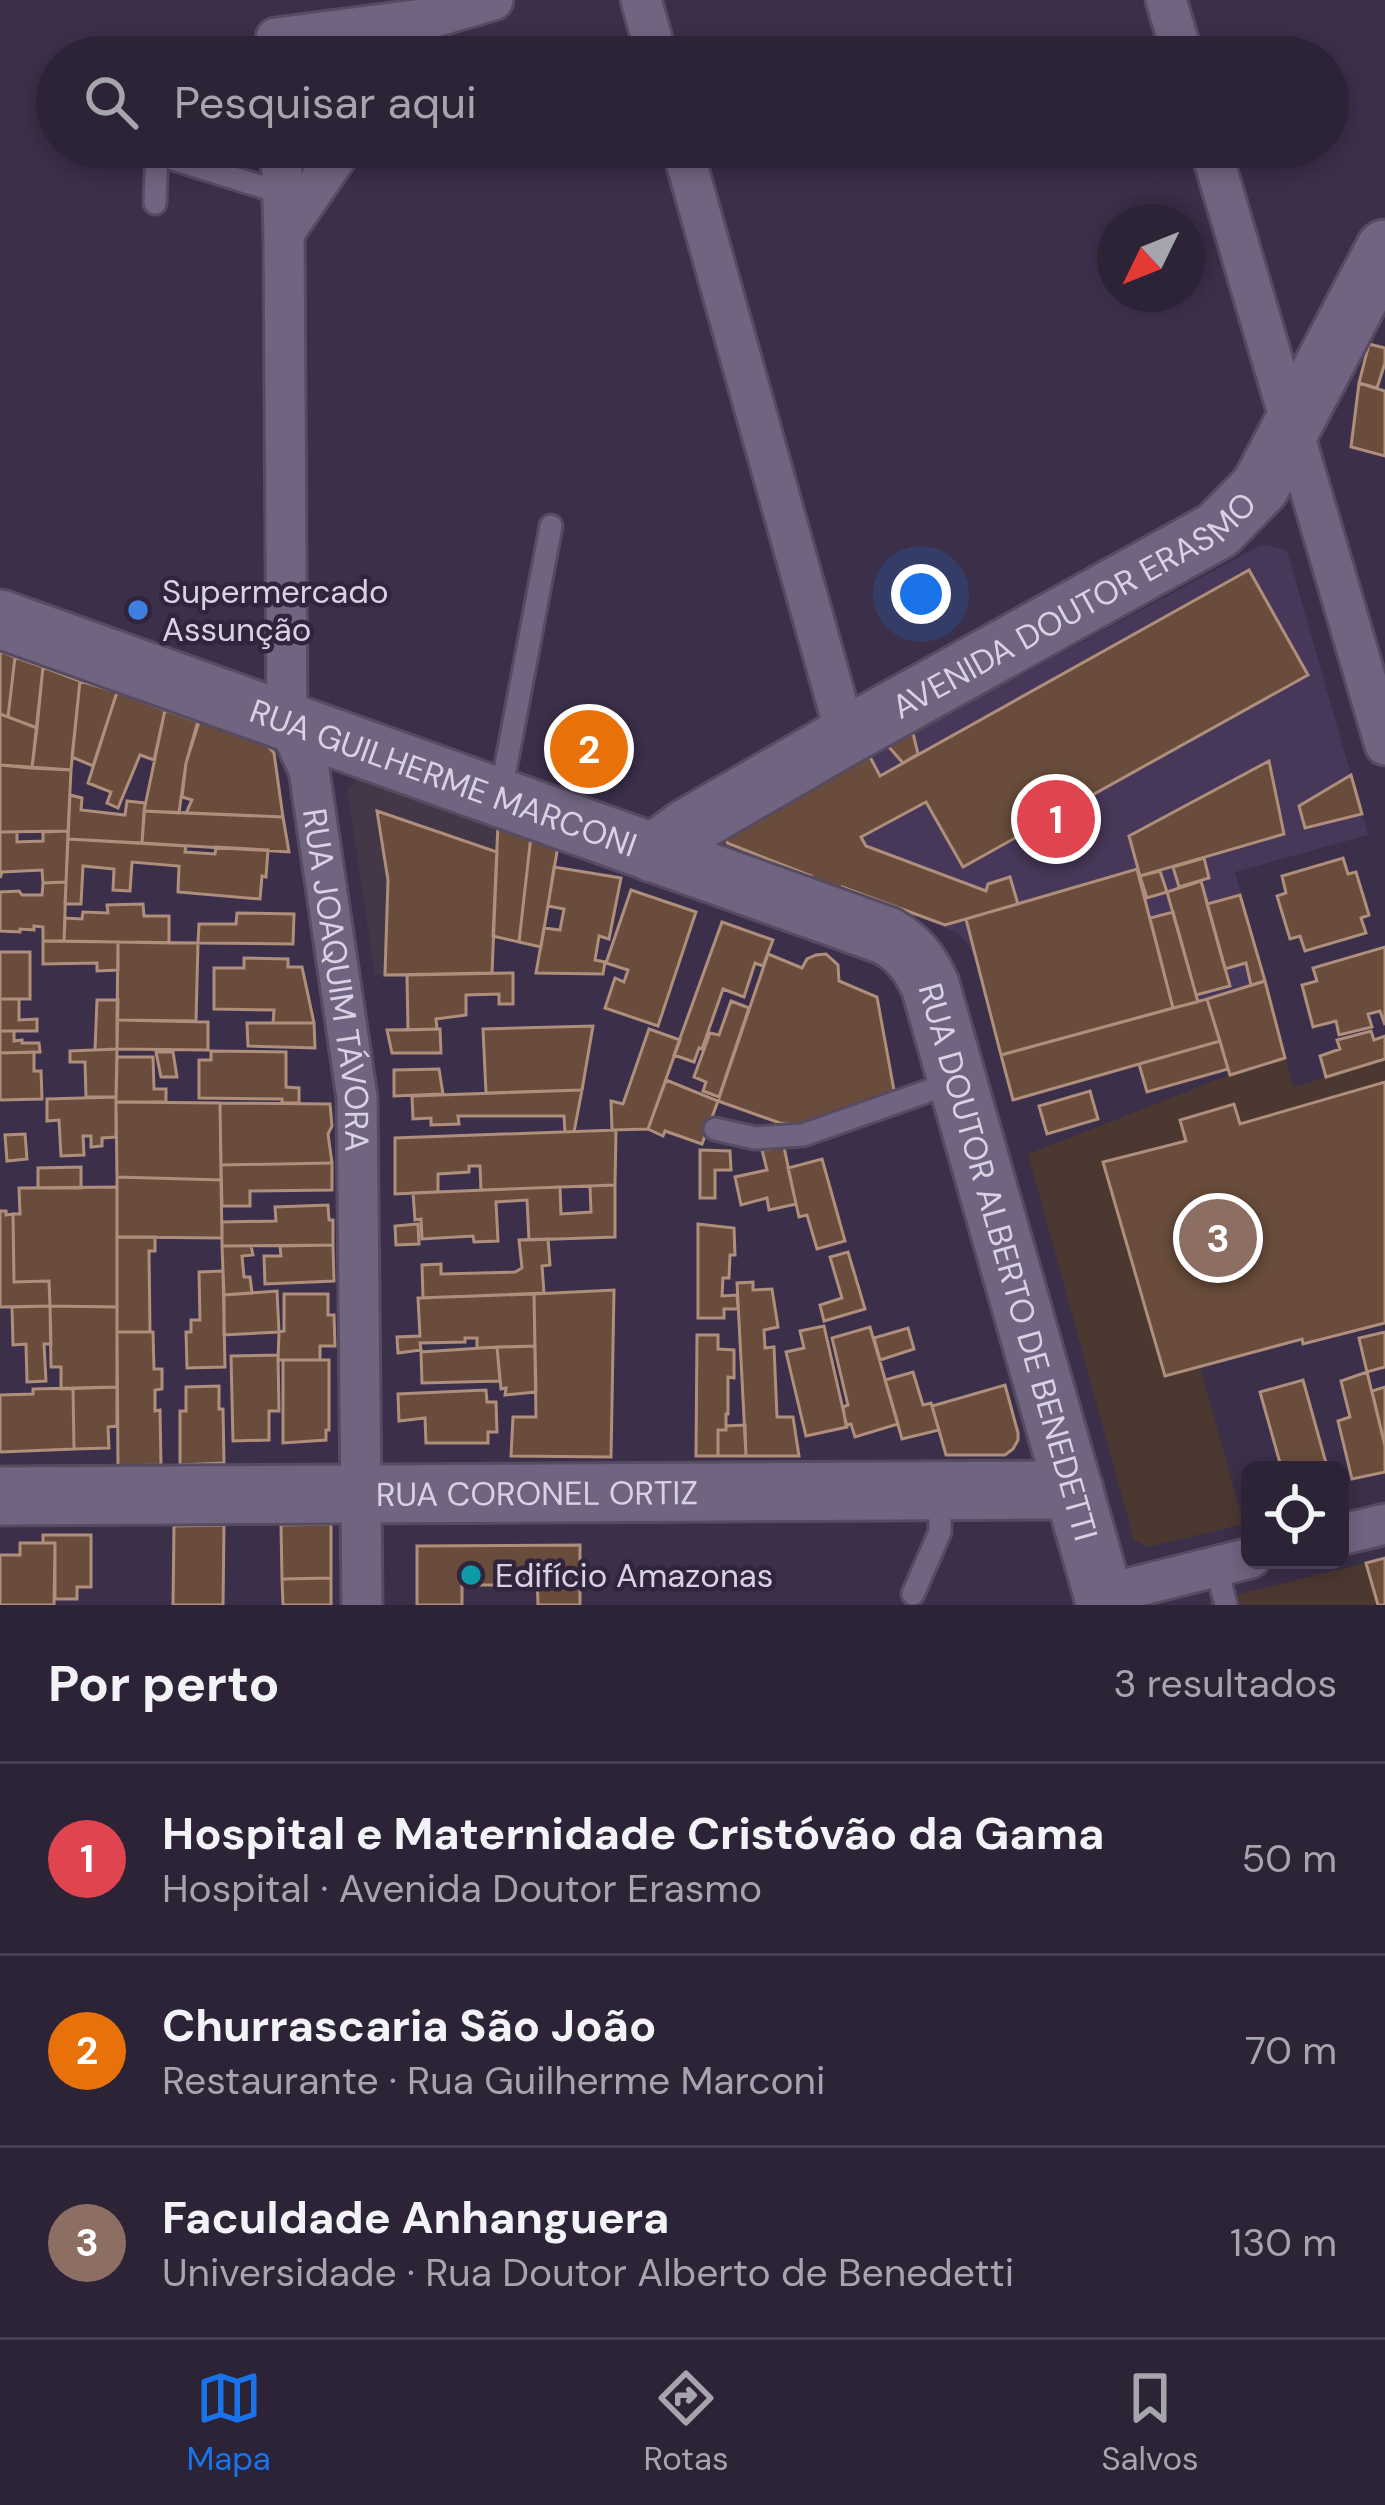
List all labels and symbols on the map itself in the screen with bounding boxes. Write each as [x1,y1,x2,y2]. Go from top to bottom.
north arrow [1097,204,1205,312]
street label: AVENIDA DOUTOR ERASMO [884,482,1265,728]
your location [891,564,951,624]
place label: Supermercado Assunção [162,570,388,651]
marker: Supermercado Assunção [125,597,151,623]
street label: RUA GUILHERME MARCONI [244,689,643,866]
pin: 2 [550,704,628,794]
pin: 1 [1017,774,1095,864]
street label: RUA JOAQUIM TÁVORA [293,805,380,1152]
street label: RUA DOUTOR ALBERTO DE BENEDETTI [909,978,1108,1545]
pin: 3 [1179,1193,1257,1283]
street label: RUA CORONEL ORTIZ [376,1471,698,1515]
place label: Edifício Amazonas [495,1554,773,1597]
marker: Edifício Amazonas [458,1562,484,1588]

